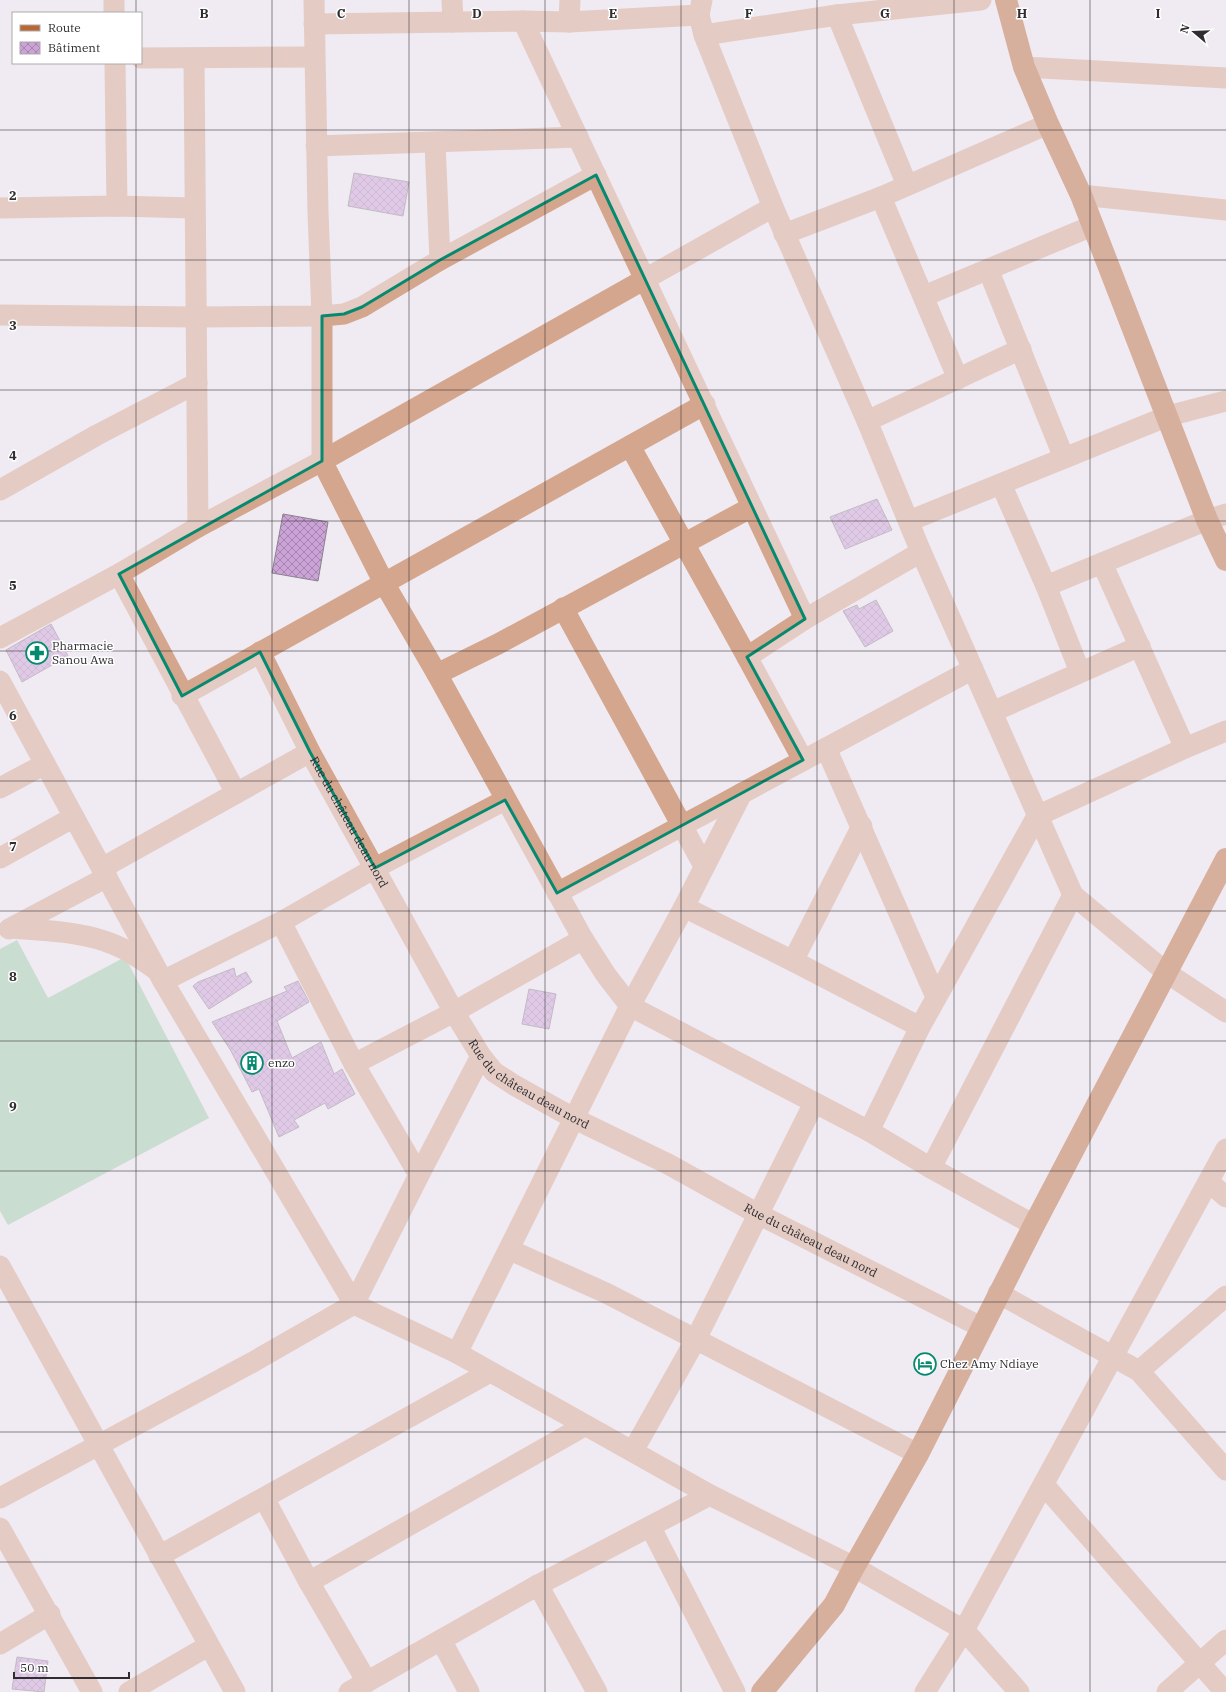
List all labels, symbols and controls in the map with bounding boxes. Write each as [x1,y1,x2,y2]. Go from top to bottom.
text: B [199,5,209,22]
text: C [337,5,346,22]
text: D [472,5,482,22]
text: E [609,5,617,22]
text: F [745,5,753,22]
text: G [880,5,890,22]
text: H [1017,5,1028,22]
text: I [1156,5,1161,22]
legend [12,12,142,64]
north arrow [1174,12,1214,52]
text: Route [48,20,81,35]
text: N [1177,22,1193,35]
text: Bâtiment [48,40,100,55]
text: 2 [9,187,17,204]
text: 3 [9,317,17,334]
text: 4 [9,447,17,464]
text: 5 [9,577,17,594]
place label: Pharmacie Sanou Awa [52,638,114,667]
pharmacy icon: Pharmacie Sanou Awa [24,640,50,666]
text: 6 [9,707,17,724]
street label: Rue du château deau nord [307,754,392,890]
text: 7 [9,838,17,855]
text: 8 [9,968,17,985]
street label: Rue du château deau nord [465,1036,592,1132]
building icon: enzo [239,1050,265,1076]
place label: enzo [268,1055,295,1070]
text: 9 [9,1098,17,1115]
street label: Rue du château deau nord [741,1200,880,1280]
hotel icon: Chez Amy Ndiaye [912,1351,938,1377]
place label: Chez Amy Ndiaye [940,1356,1039,1371]
scale bar [14,1654,129,1680]
text: 50 m [20,1660,49,1675]

